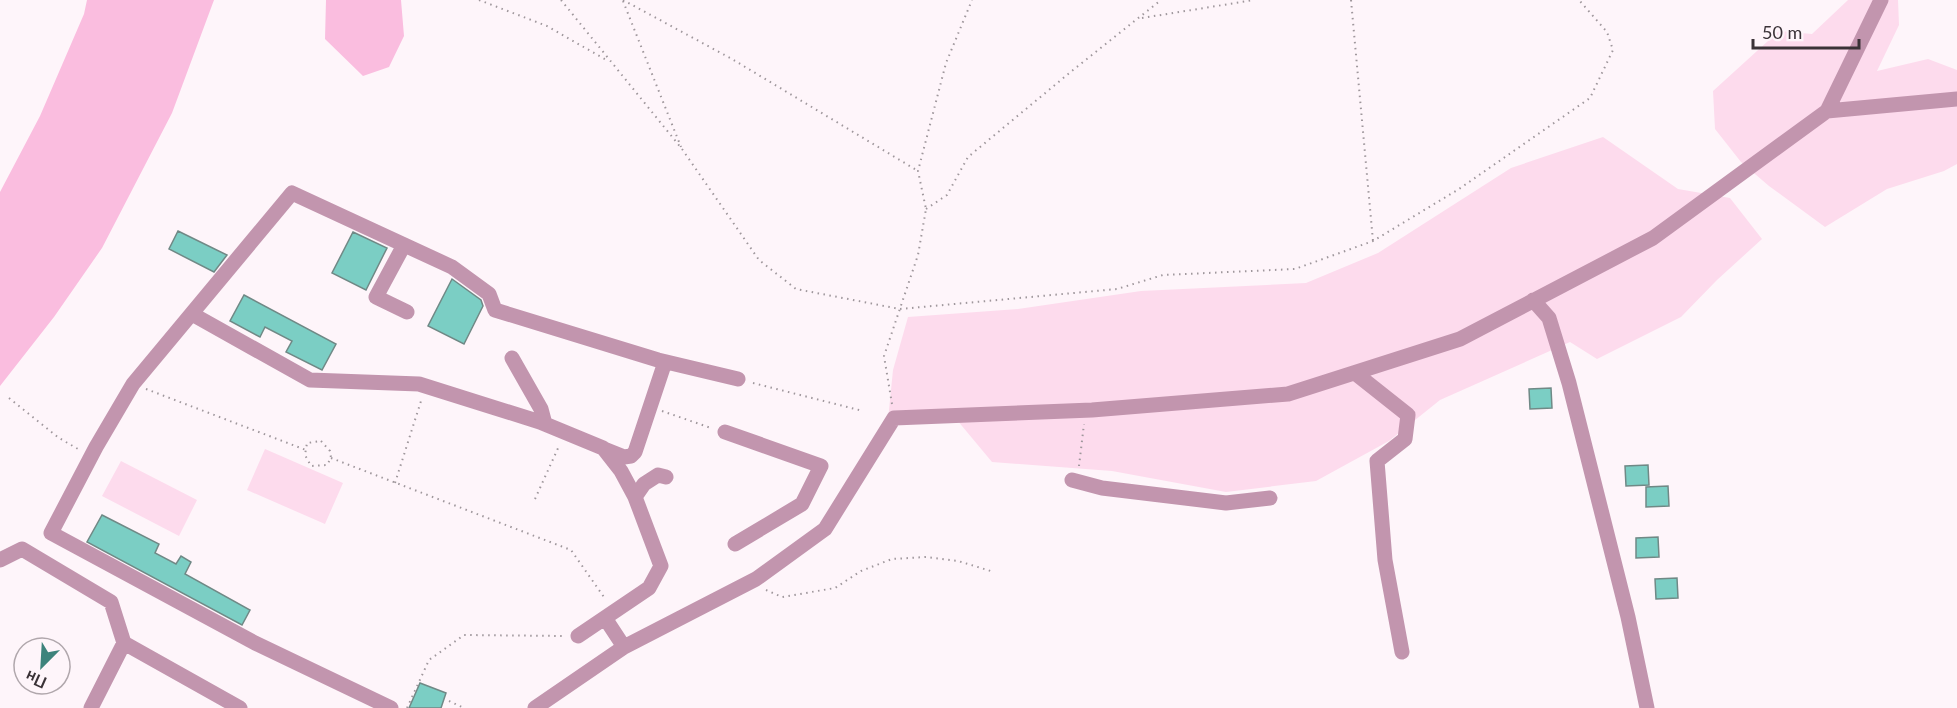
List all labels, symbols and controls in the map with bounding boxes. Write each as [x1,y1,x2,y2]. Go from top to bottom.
scale bar [1753,12,1860,50]
text: 50 m [1762,21,1802,43]
north arrow [12,636,72,696]
text: Пн [22,667,49,693]

